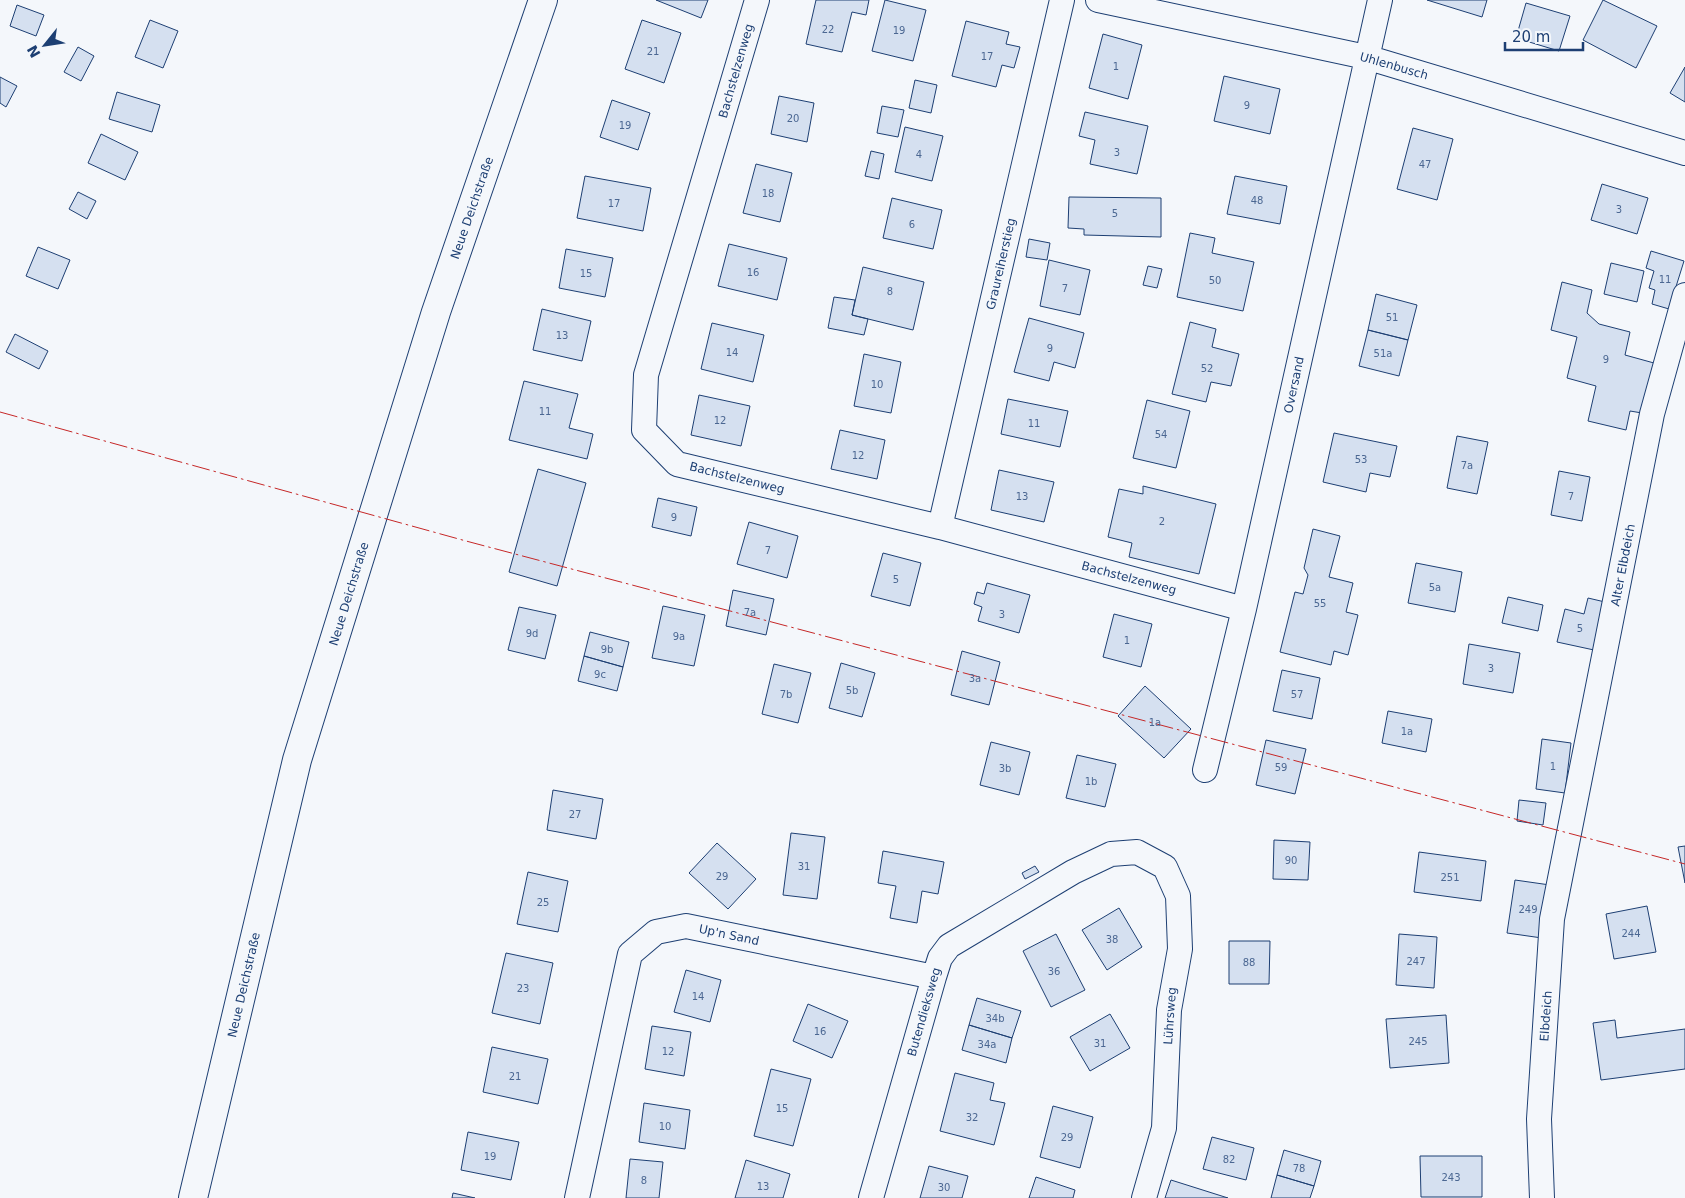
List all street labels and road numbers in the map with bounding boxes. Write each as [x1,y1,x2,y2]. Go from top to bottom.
street label: Bachstelzenweg [716,22,756,120]
street label: Uhlenbusch [1358,50,1430,82]
street label: Neue Deichstraße [448,155,496,261]
street label: Graureiherstieg [984,217,1018,311]
street label: Oversand [1281,355,1307,415]
street label: Bachstelzenweg [688,459,786,497]
street label: Alter Elbdeich [1608,523,1638,607]
street label: Neue Deichstraße [327,541,371,647]
street label: Bachstelzenweg [1080,559,1178,597]
street label: Up'n Sand [698,922,760,948]
street label: Neue Deichstraße [225,931,263,1039]
street label: Butendieksweg [905,966,943,1058]
street label: Lührsweg [1161,987,1179,1045]
street label: Elbdeich [1537,990,1555,1042]

